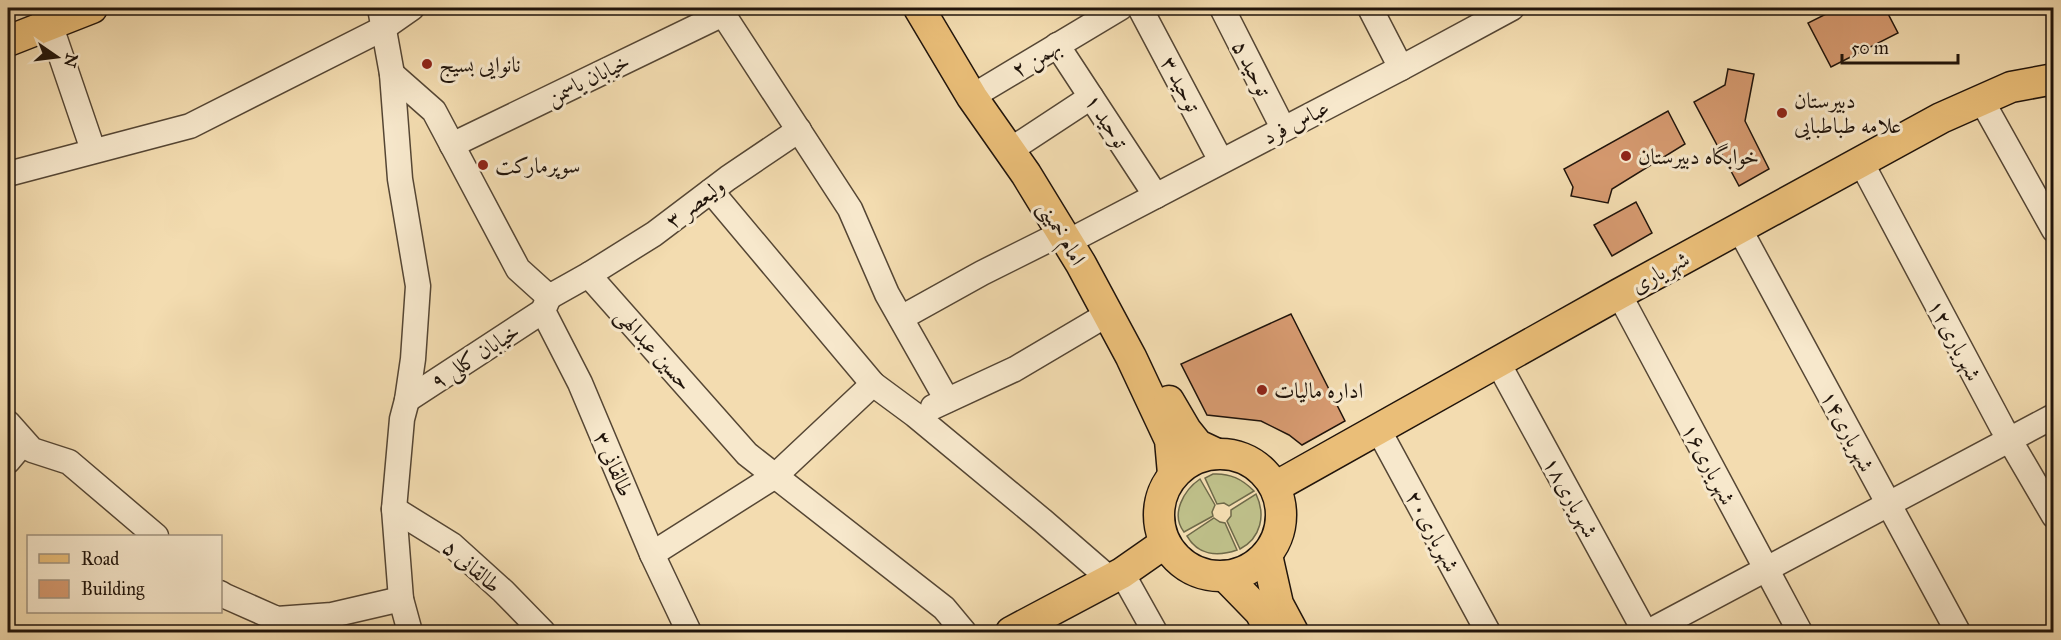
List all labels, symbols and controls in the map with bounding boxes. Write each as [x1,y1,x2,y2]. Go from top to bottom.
north arrow [27,27,87,87]
scale bar [1842,27,1958,65]
street label: بهمن ۲ [1006,33,1067,85]
street label: توحید ۵ [1226,35,1278,101]
text: 50 m [1851,37,1889,59]
street label: خیابان یاسمن [542,47,635,113]
place label: نانوایی بسیج [439,51,521,84]
street label: توحید ۳ [1155,51,1207,117]
text: N [60,52,82,70]
marker: نانوایی بسیج [420,57,434,71]
place label: دبیرستان علامه طباطبایی [1794,87,1901,141]
street label: توحید ۱ [1079,89,1135,154]
street label: عباس فرد [1258,94,1334,151]
marker: دبیرستان علامه طباطبایی [1775,106,1789,120]
place label: خوابگاه دبیرستان [1638,143,1759,170]
marker: خوابگاه دبیرستان [1619,149,1633,163]
place label: سوپرمارکت [495,152,580,180]
marker: سوپرمارکت [476,158,490,172]
street label: ولیعصر ۳ [660,172,731,235]
street label: امام خمینی [1027,196,1092,273]
street label: شهریاری [1626,245,1694,300]
street label: شهریاری۱۲ [1921,295,1988,386]
street label: حسین عبدالهی [608,302,698,397]
street label: خیابان کللی ۹ [425,317,526,397]
place label: اداره مالیات [1274,377,1363,404]
marker: اداره مالیات [1255,383,1269,397]
street label: شهریاری۱۴ [1814,386,1881,477]
street label: شهریاری۱۶ [1675,419,1742,510]
street label: طالقانی ۳ [588,427,640,501]
street label: شهریاری۱۸ [1537,452,1604,543]
street label: شهریاری۲۰ [1399,486,1466,577]
street label: طالقانی ۵ [437,533,507,599]
legend [27,535,222,613]
text: Road [81,548,119,570]
text: Building [81,578,145,601]

